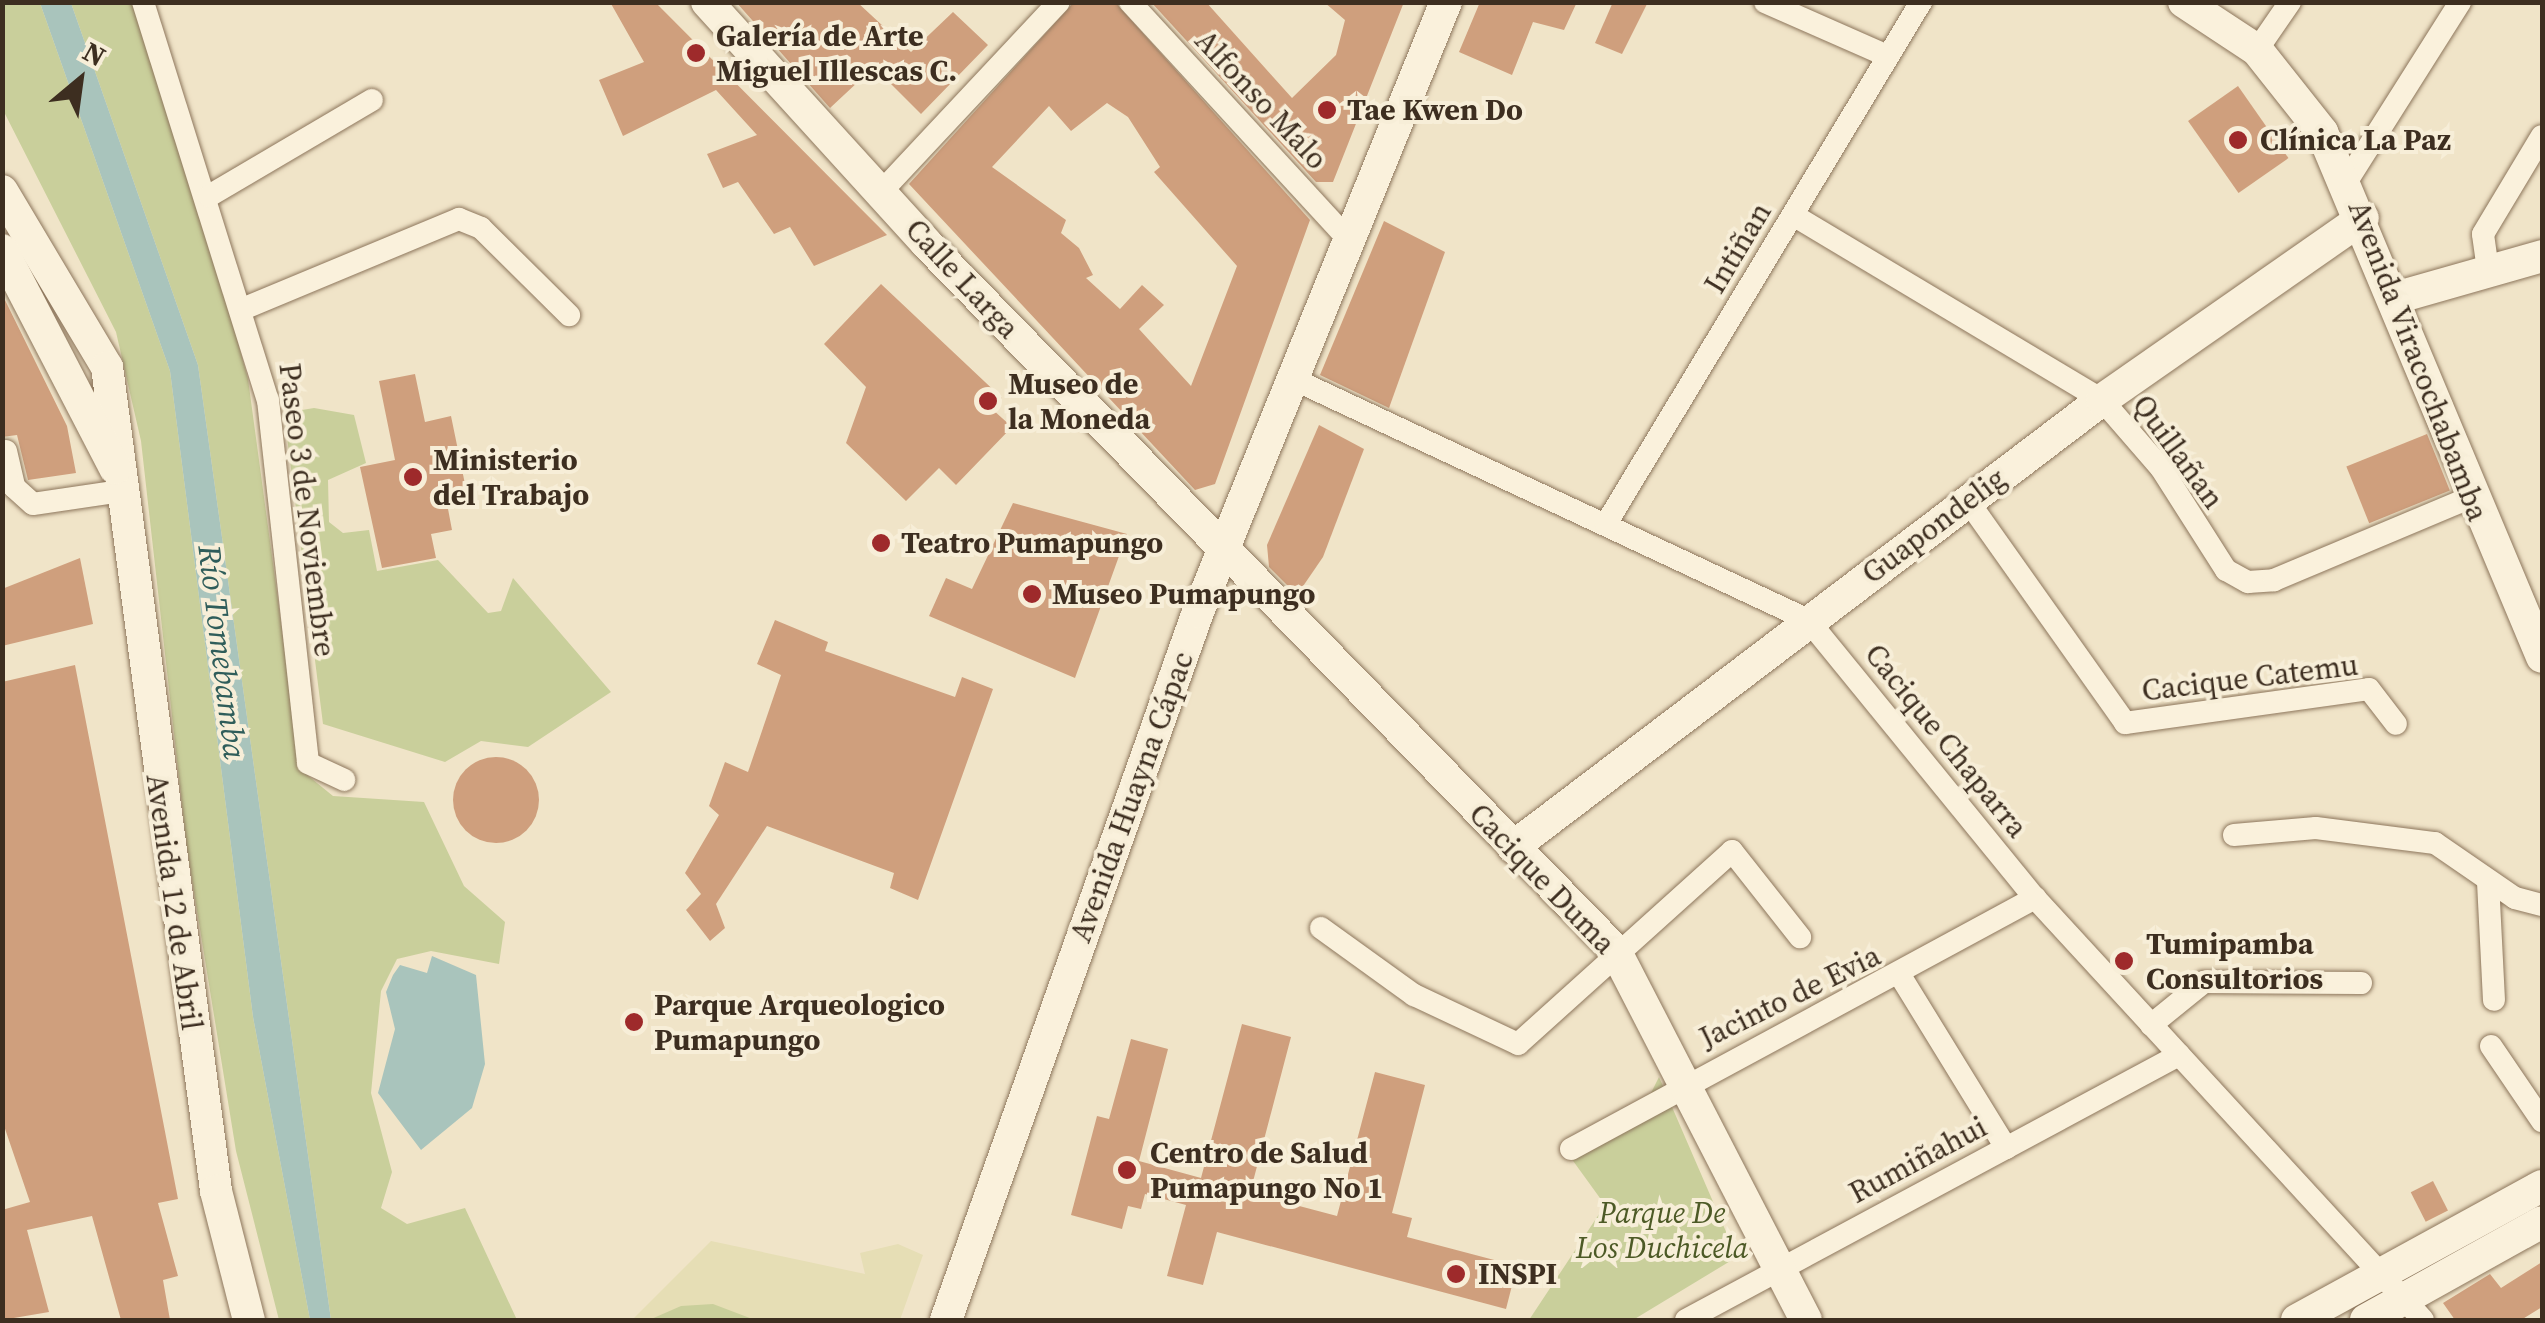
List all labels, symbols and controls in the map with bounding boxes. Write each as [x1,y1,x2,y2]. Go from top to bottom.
place label: Galería de Arte Miguel Illescas C. [716,18,957,88]
street label: Alfonso Malo [1187,23,1335,177]
north arrow [30,30,130,130]
text: N [76,32,113,75]
marker: Galería de Arte Miguel Illescas C. [685,42,707,64]
place label: Tae Kwen Do [1347,92,1523,128]
marker: Tae Kwen Do [1316,99,1338,121]
place label: Clínica La Paz [2260,122,2451,158]
marker: Clínica La Paz [2225,127,2251,153]
street label: Intiñan [1697,196,1779,300]
street label: Avenida Viracochabamba [2340,196,2496,526]
street label: Calle Larga [898,212,1026,346]
street label: Paseo 3 de Noviembre [271,361,343,659]
place label: Museo de la Moneda [1008,366,1150,436]
street label: Quillañan [2125,388,2231,516]
marker: Museo de la Moneda [977,390,999,412]
place label: Ministerio del Trabajo [433,442,589,512]
street label: Guapondelig [1855,460,2013,592]
marker: Ministerio del Trabajo [402,466,424,488]
place label: Teatro Pumapungo [901,525,1163,561]
marker: Teatro Pumapungo [870,532,892,554]
water label: Río Tomebamba [190,543,254,761]
place label: Museo Pumapungo [1052,576,1315,612]
marker: Museo Pumapungo [1021,583,1043,605]
street label: Cacique Chaparra [1857,637,2035,845]
street label: Avenida Huayna Cápac [1063,647,1201,947]
street label: Cacique Catemu [2140,647,2360,709]
street label: Avenida 12 de Abril [138,772,210,1032]
street label: Cacique Duma [1461,796,1623,962]
place label: Tumipamba Consultorios [2146,926,2323,996]
street label: Jacinto de Evia [1694,938,1886,1056]
marker: Tumipamba Consultorios [2111,948,2137,974]
place label: Parque Arqueologico Pumapungo [654,987,945,1058]
marker: Parque Arqueologico Pumapungo [623,1011,645,1033]
street label: Rumiñahui [1843,1109,1993,1211]
place label: Centro de Salud Pumapungo No 1 [1150,1135,1383,1206]
marker: Centro de Salud Pumapungo No 1 [1114,1157,1140,1183]
park label: Parque De Los Duchicela [1576,1195,1748,1266]
place label: INSPI [1478,1256,1557,1292]
marker: INSPI [1443,1261,1469,1287]

